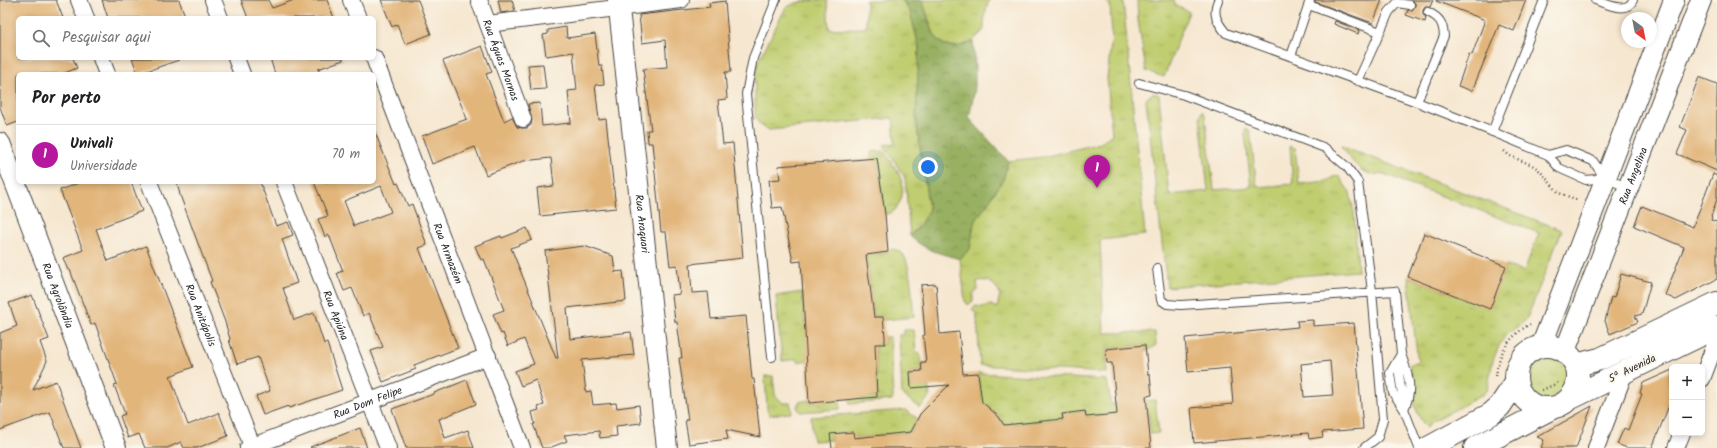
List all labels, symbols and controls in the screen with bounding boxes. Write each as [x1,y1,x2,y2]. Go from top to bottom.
north arrow [1621,12,1657,48]
search box [16,16,376,60]
street label: Rua Águas Mornas [477,17,524,104]
text: Pesquisar aqui [62,26,151,50]
icon: search [30,27,52,49]
text: Por perto [32,85,101,112]
text: Univali [70,132,113,156]
text: 1 [43,144,47,165]
text: 70 m [332,144,360,165]
street label: Rua Angelina [1615,145,1653,208]
pin: 1 [1084,155,1110,188]
text: Universidade [70,156,137,177]
your location [918,157,938,177]
street label: Rua Araquari [629,194,654,254]
street label: Rua Armazém [427,221,467,287]
street label: Rua Agrolândia [36,260,78,331]
street label: Rua Anitápolis [180,281,221,350]
street label: Rua Apiúna [317,288,353,343]
street label: 5ª Avenida [1606,350,1659,388]
map controls [1669,364,1705,436]
button: + [1669,364,1705,400]
street label: Rua Dom Felipe [331,382,405,425]
button: − [1669,400,1705,436]

